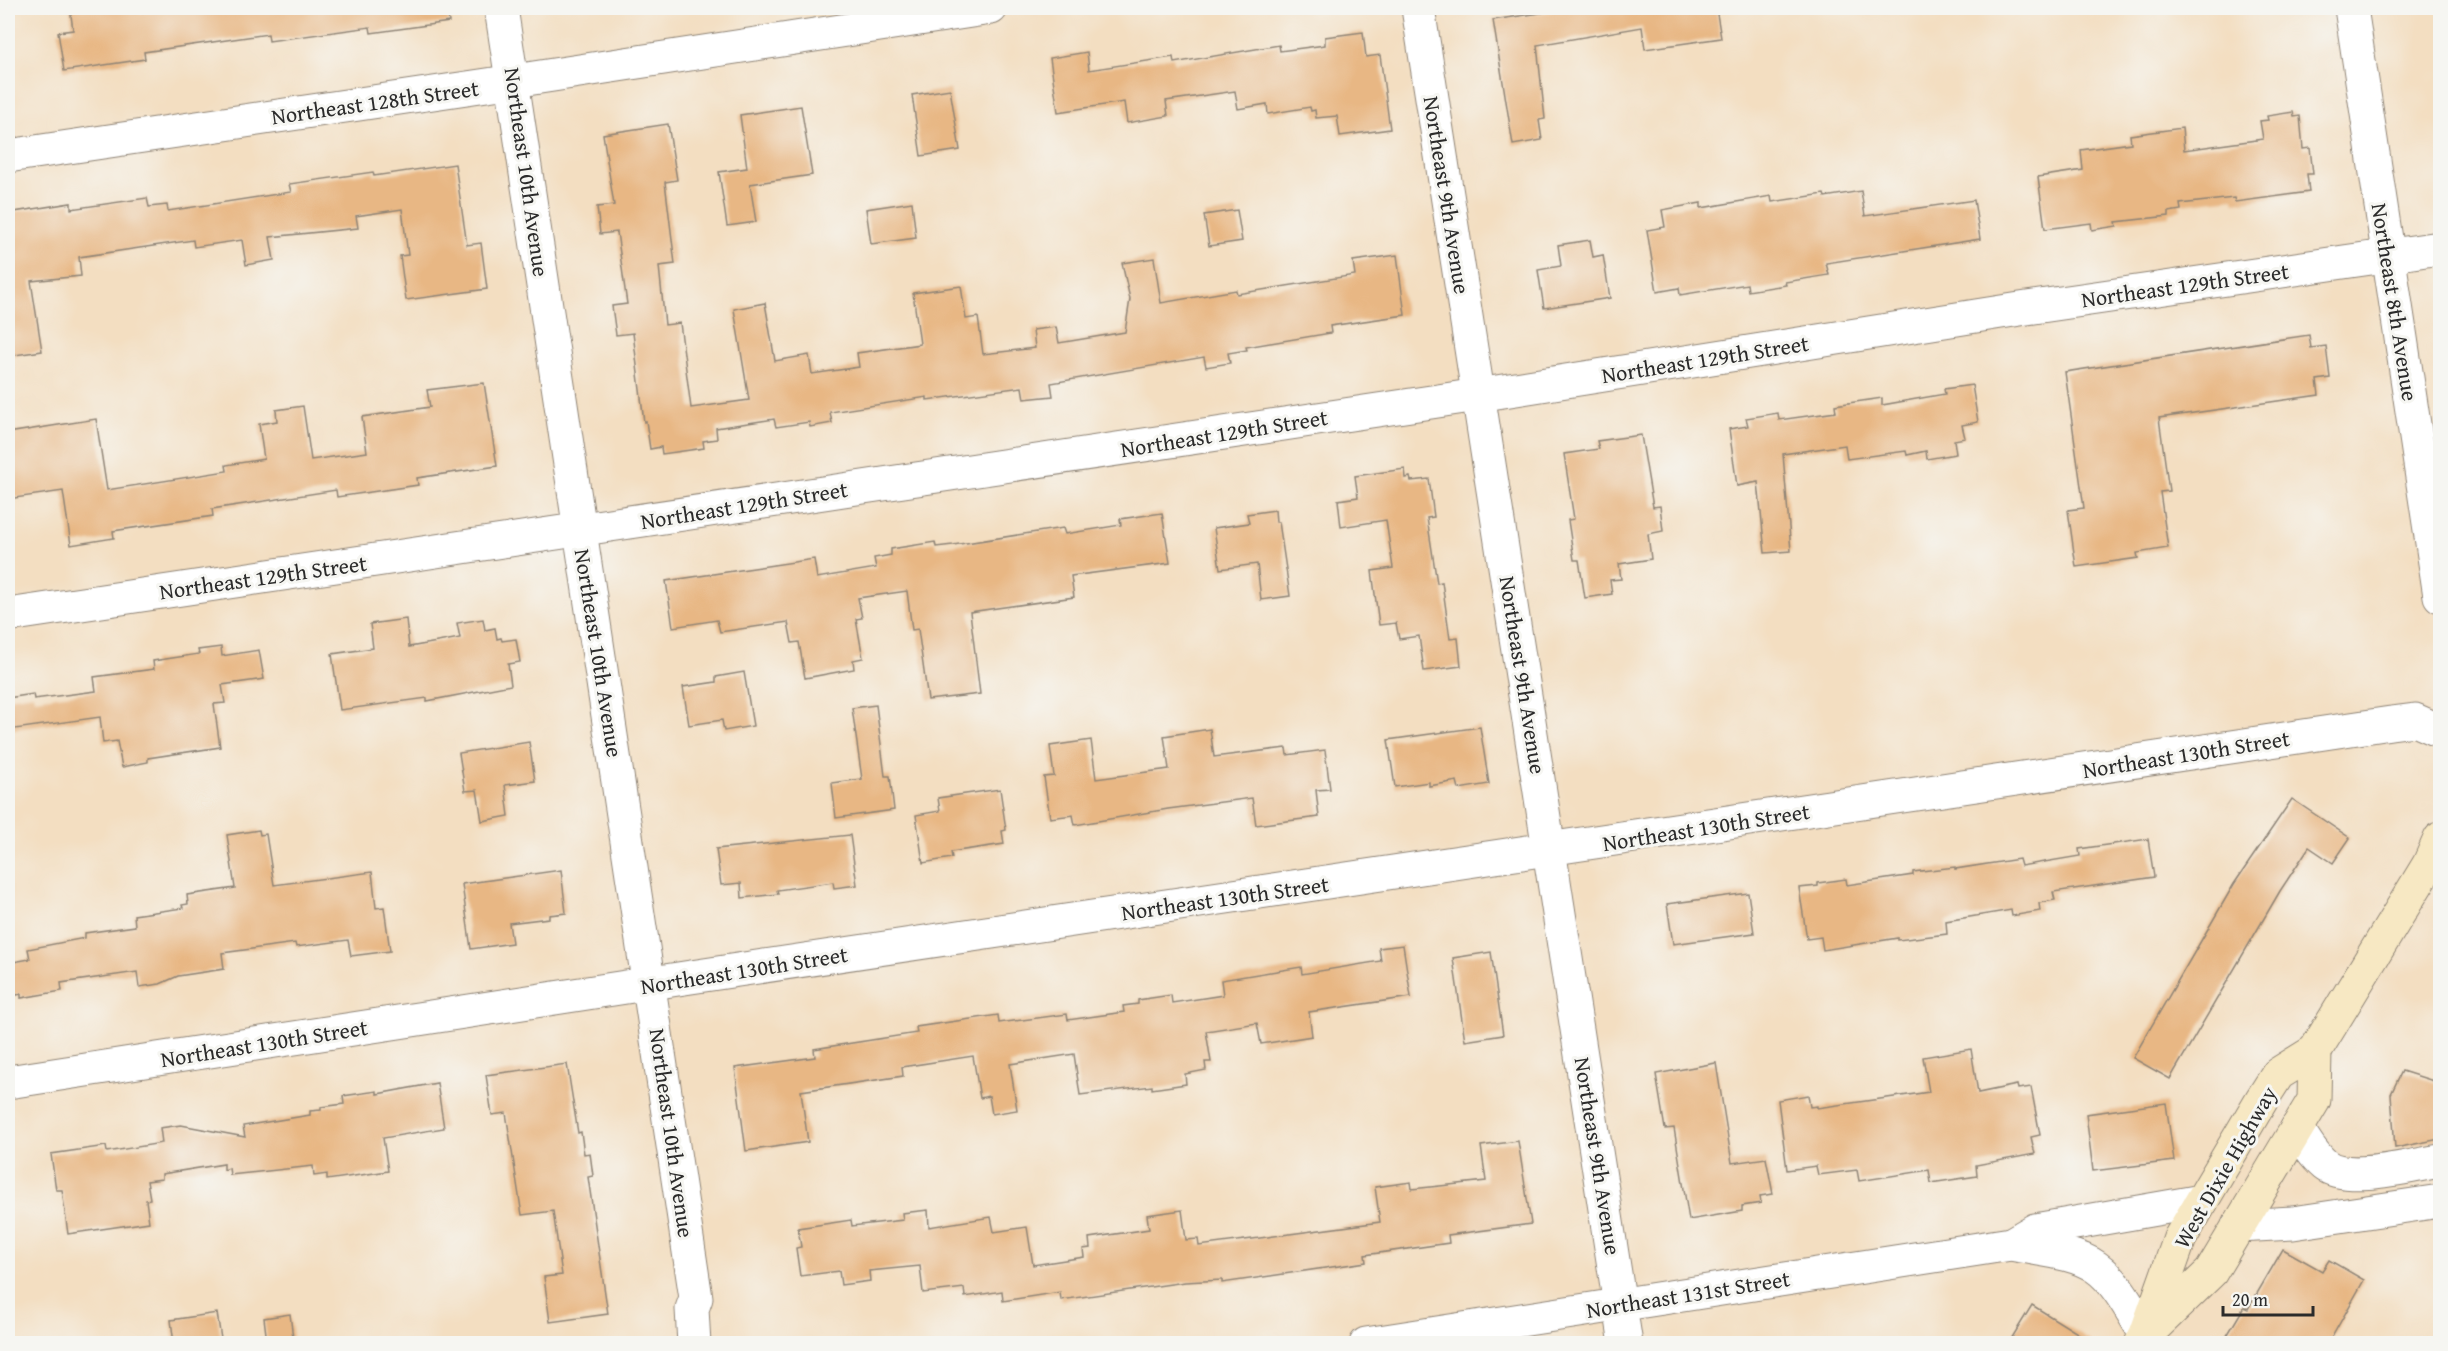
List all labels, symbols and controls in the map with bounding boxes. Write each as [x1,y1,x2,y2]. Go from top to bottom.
street label: Northeast 10th Avenue [496,65,558,279]
street label: Northeast 128th Street [269,72,481,132]
street label: Northeast 9th Avenue [1416,94,1478,296]
street label: Northeast 8th Avenue [2364,201,2426,403]
street label: Northeast 129th Street [2079,255,2291,315]
street label: Northeast 129th Street [1599,327,1811,391]
street label: Northeast 129th Street [1118,401,1330,465]
street label: Northeast 129th Street [638,473,850,537]
street label: Northeast 10th Avenue [567,546,631,760]
street label: Northeast 129th Street [157,547,369,607]
street label: Northeast 9th Avenue [1492,574,1554,776]
street label: Northeast 130th Street [2080,722,2292,786]
street label: Northeast 130th Street [1600,795,1812,859]
street label: Northeast 130th Street [1119,868,1331,928]
street label: Northeast 130th Street [638,938,850,1002]
street label: Northeast 130th Street [158,1011,370,1075]
street label: Northeast 10th Avenue [641,1026,703,1240]
street label: Northeast 9th Avenue [1567,1055,1629,1257]
street label: West Dixie Highway [2166,1080,2284,1254]
street label: Northeast 131st Street [1584,1262,1792,1326]
scale bar [2223,1279,2313,1317]
text: 20 m [2232,1286,2268,1313]

